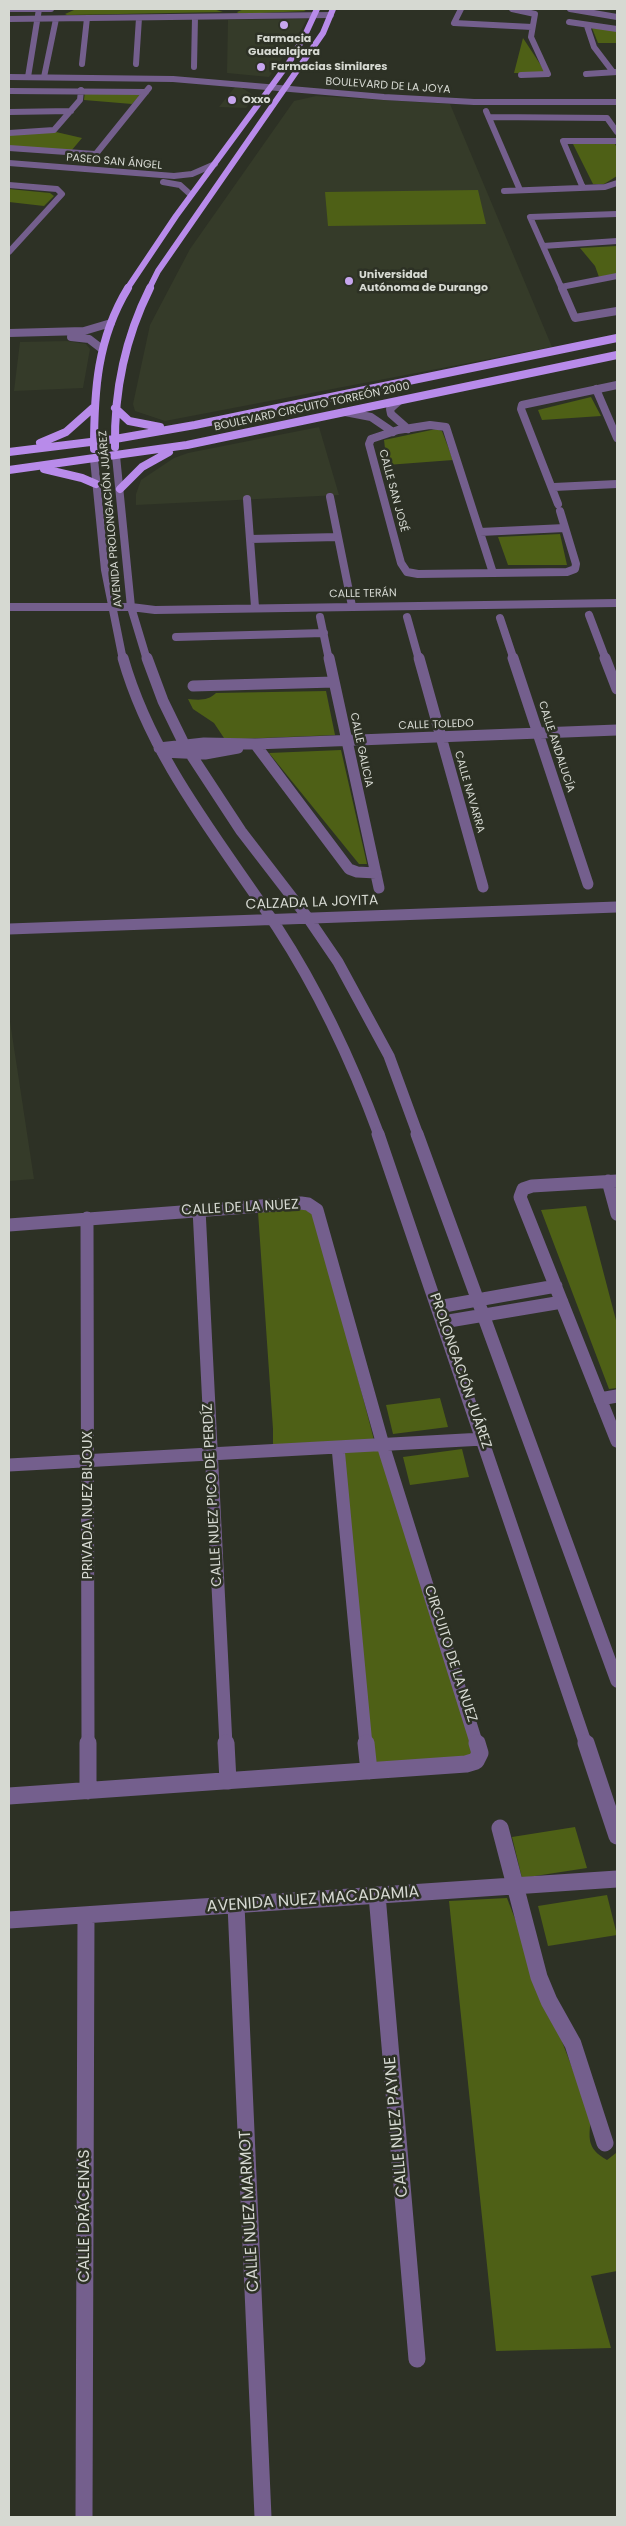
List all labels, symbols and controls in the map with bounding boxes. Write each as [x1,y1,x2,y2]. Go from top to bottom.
marker: Farmacia Guadalajara [278,19,290,31]
place label: Farmacia Guadalajara [248,32,320,58]
place label: Farmacias Similares [271,60,387,74]
marker: Farmacias Similares [255,61,267,73]
street label: BOULEVARD DE LA JOYA [325,75,451,97]
place label: Oxxo [242,93,271,107]
marker: Oxxo [226,94,238,106]
street label: PASEO SAN ÁNGEL [66,151,162,173]
place label: Universidad Autónoma de Durango [359,268,488,294]
marker: Universidad Autónoma de Durango [343,275,355,287]
street label: BOULEVARD CIRCUITO TORREÓN 2000 [213,380,411,434]
street label: AVENIDA PROLONGACIÓN JUÁREZ [97,430,125,608]
street label: CALLE SAN JOSÉ [376,448,410,534]
street label: CALLE TERÁN [329,587,397,601]
street label: CALLE ANDALUCÍA [535,700,577,794]
street label: CALLE GALICIA [347,711,375,789]
street label: CALLE TOLEDO [398,717,474,733]
street label: CALLE NAVARRA [451,749,487,835]
street label: CALZADA LA JOYITA [245,892,379,914]
street label: CALLE DE LA NUEZ [181,1197,299,1219]
street label: PROLONGACIÓN JUÁREZ [425,1291,495,1451]
street label: CALLE NUEZ PICO DE PERDÍZ [200,1403,226,1587]
street label: PRIVADA NUEZ BIJOUX [80,1431,96,1579]
street label: CIRCUITO DE LA NUEZ [420,1583,480,1725]
street label: AVENIDA NUEZ MACADAMIA [206,1883,420,1917]
street label: CALLE NUEZ PAYNE [381,2056,413,2198]
street label: CALLE NUEZ MARMOT [236,2130,264,2292]
street label: CALLE DRÁCENAS [75,2149,95,2283]

